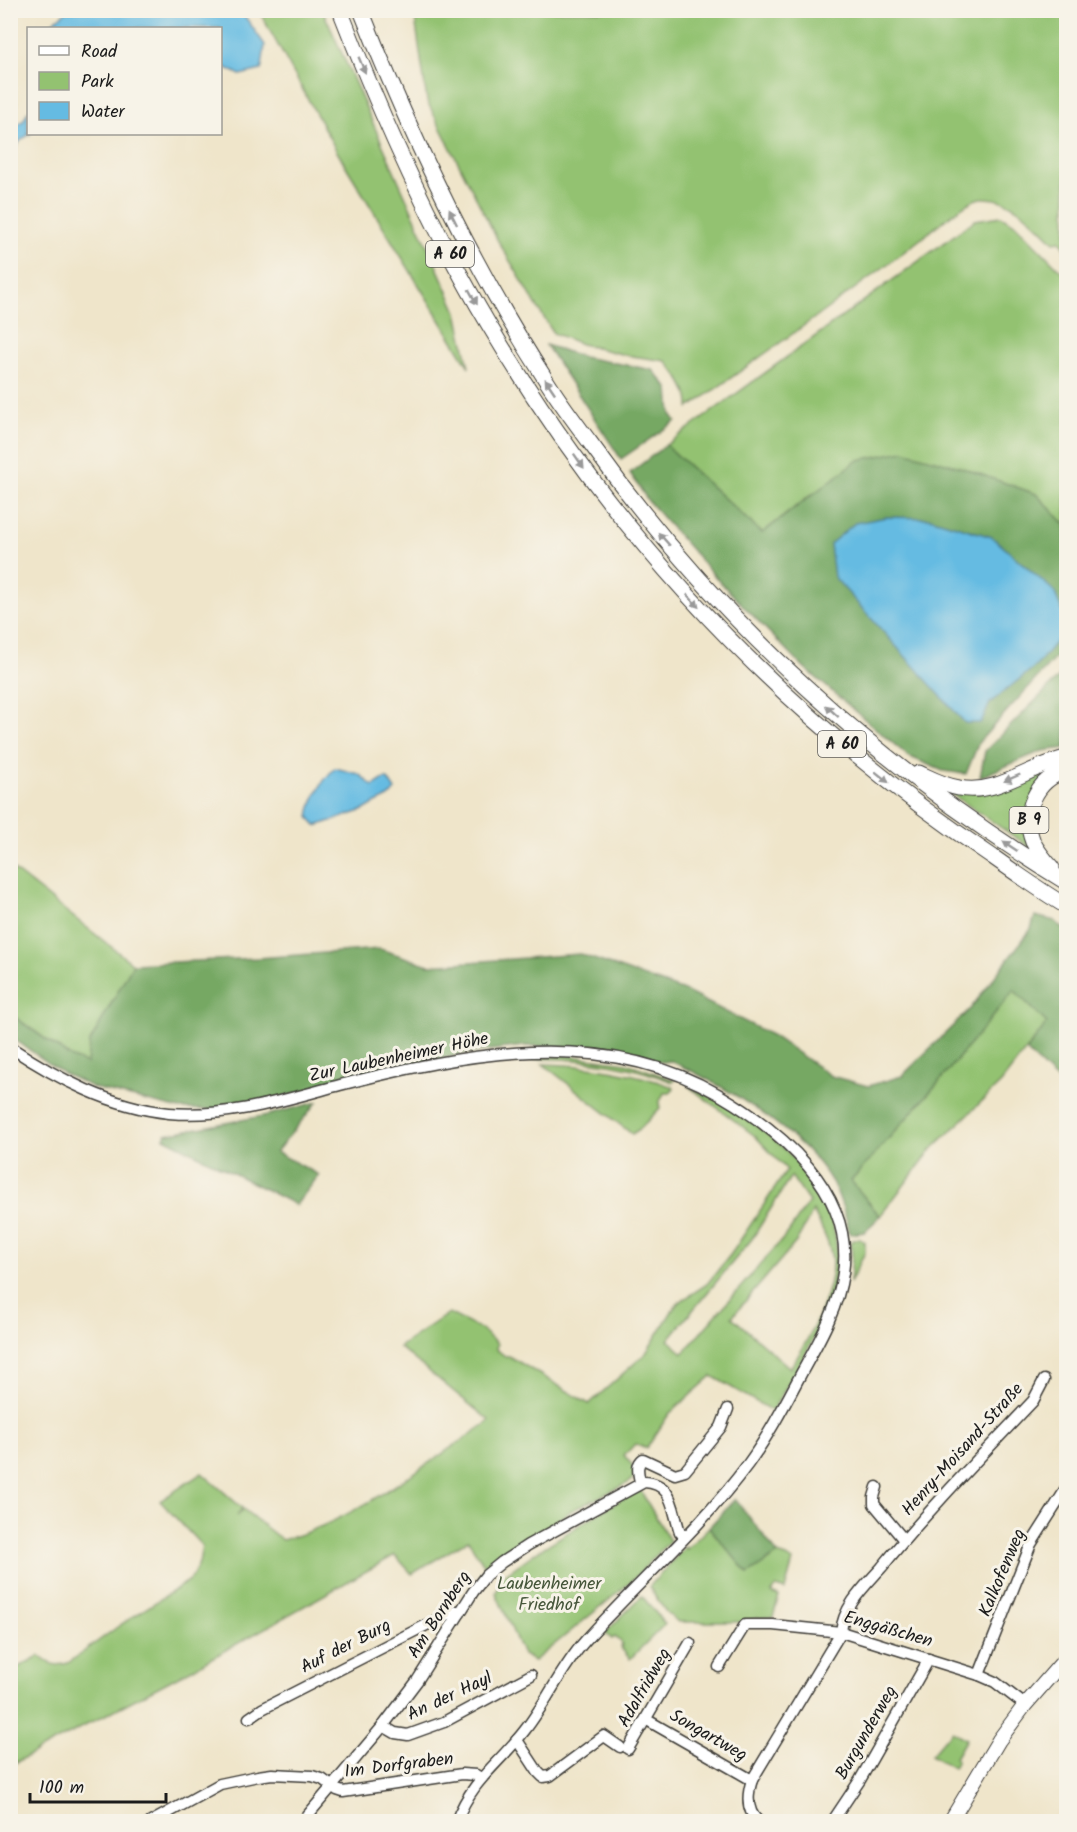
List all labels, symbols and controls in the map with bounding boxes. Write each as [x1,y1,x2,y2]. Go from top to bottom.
legend [27,27,222,135]
text: Road [81,38,118,67]
one-way arrow [357,56,367,74]
text: Park [81,68,114,97]
text: Water [81,98,126,127]
one-way arrow [448,208,458,225]
road number: A 60 [426,241,474,267]
one-way arrow [468,289,478,306]
one-way arrow [544,378,556,394]
one-way arrow [573,453,585,469]
one-way arrow [658,532,671,547]
one-way arrow [686,594,700,609]
one-way arrow [825,704,840,718]
road number: A 60 [818,731,866,757]
one-way arrow [874,770,890,783]
one-way arrow [1003,774,1020,783]
road number: B 9 [1010,807,1048,833]
one-way arrow [1002,841,1018,852]
street label: Zur Laubenheimer Höhe [307,1025,491,1091]
street label: Henry-Moisand-Straße [895,1377,1031,1523]
street label: Kalkofenweg [971,1524,1035,1622]
street label: Am Bornberg [401,1565,479,1665]
park label: Laubenheimer Friedhof [497,1570,602,1620]
street label: Enggäßchen [840,1603,936,1657]
street label: Auf der Burg [296,1612,396,1682]
street label: Adalfridweg [611,1643,679,1733]
street label: An der Hayl [402,1664,498,1729]
street label: Burgunderweg [828,1680,906,1786]
street label: Songartweg [664,1702,752,1770]
street label: Im Dorfgraben [343,1745,455,1787]
scale bar [30,1766,166,1804]
text: 100 m [39,1774,84,1803]

